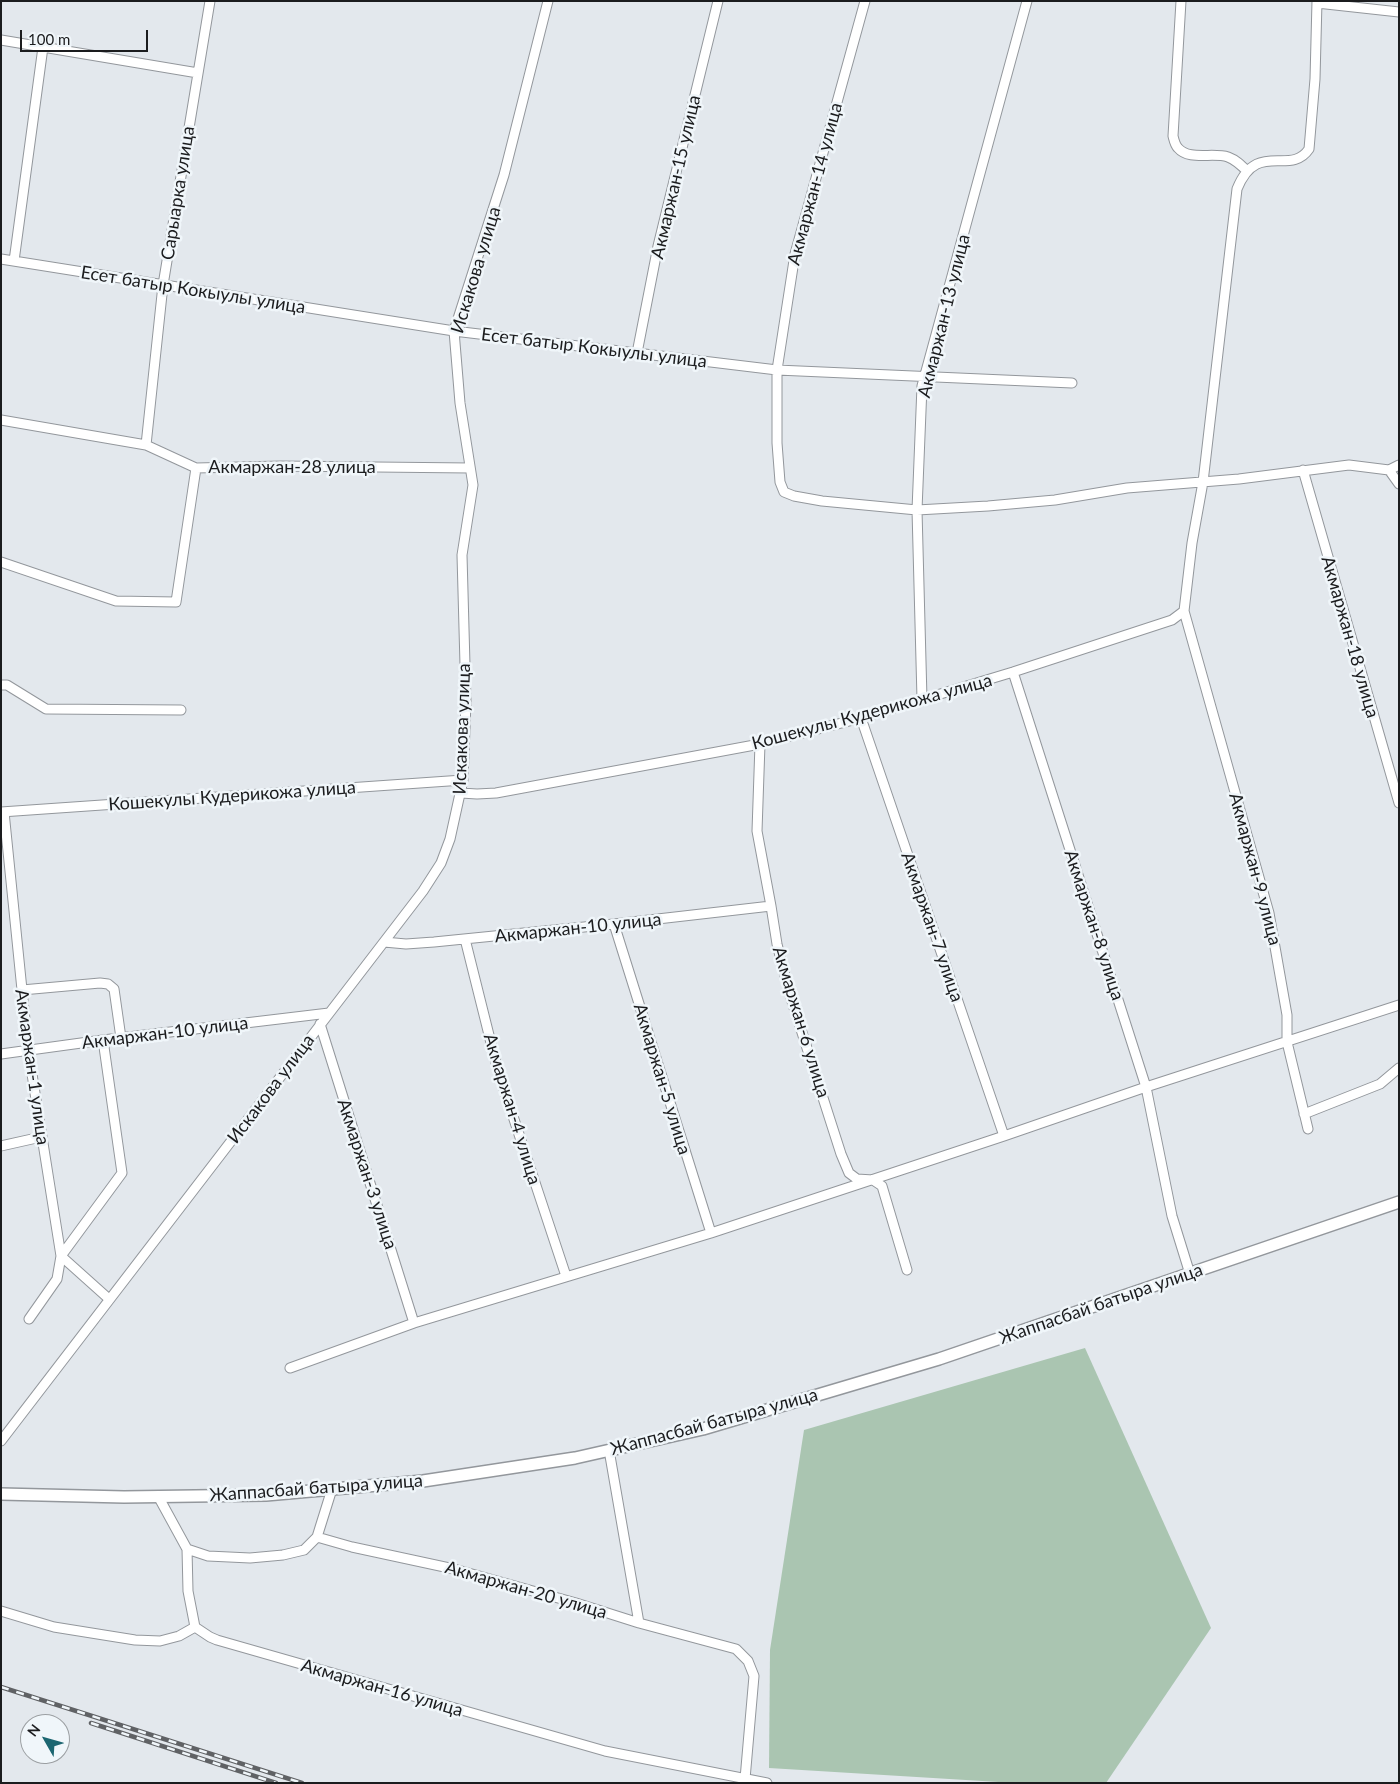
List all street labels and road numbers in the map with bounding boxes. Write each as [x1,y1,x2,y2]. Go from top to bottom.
street label: Акмаржан-15 улица [647,93,705,261]
street label: Акмаржан-14 улица [783,100,847,268]
street label: Сарыарка улица [157,125,199,261]
street label: Искакова улица [447,204,505,336]
street label: Акмаржан-13 улица [913,232,975,400]
street label: Есет батыр Кокыулы улица [79,262,307,318]
street label: Есет батыр Кокыулы улица [480,323,708,373]
street label: Акмаржан-28 улица [208,456,376,478]
street label: Акмаржан-18 улица [1317,554,1383,720]
street label: Искакова улица [449,663,475,795]
street label: Кошекулы Кудерикожа улица [749,669,995,755]
street label: Кошекулы Кудерикожа улица [108,777,356,815]
street label: Акмаржан-9 улица [1224,790,1286,948]
street label: Акмаржан-8 улица [1059,847,1129,1003]
street label: Акмаржан-7 улица [896,849,968,1005]
street label: Акмаржан-10 улица [494,909,662,947]
street label: Акмаржан-6 улица [768,944,834,1100]
street label: Акмаржан-1 улица [10,988,54,1146]
street label: Акмаржан-5 улица [629,1001,695,1157]
street label: Акмаржан-10 улица [81,1012,249,1054]
street label: Искакова улица [223,1030,319,1148]
street label: Акмаржан-4 улица [479,1031,545,1187]
street label: Акмаржан-3 улица [332,1096,402,1252]
street label: Жаппасбай батыра улица [996,1259,1206,1349]
street label: Жаппасбай батыра улица [608,1384,820,1460]
street label: Жаппасбай батыра улица [209,1470,423,1506]
street label: Акмаржан-20 улица [443,1557,609,1623]
street label: Акмаржан-16 улица [299,1655,465,1721]

